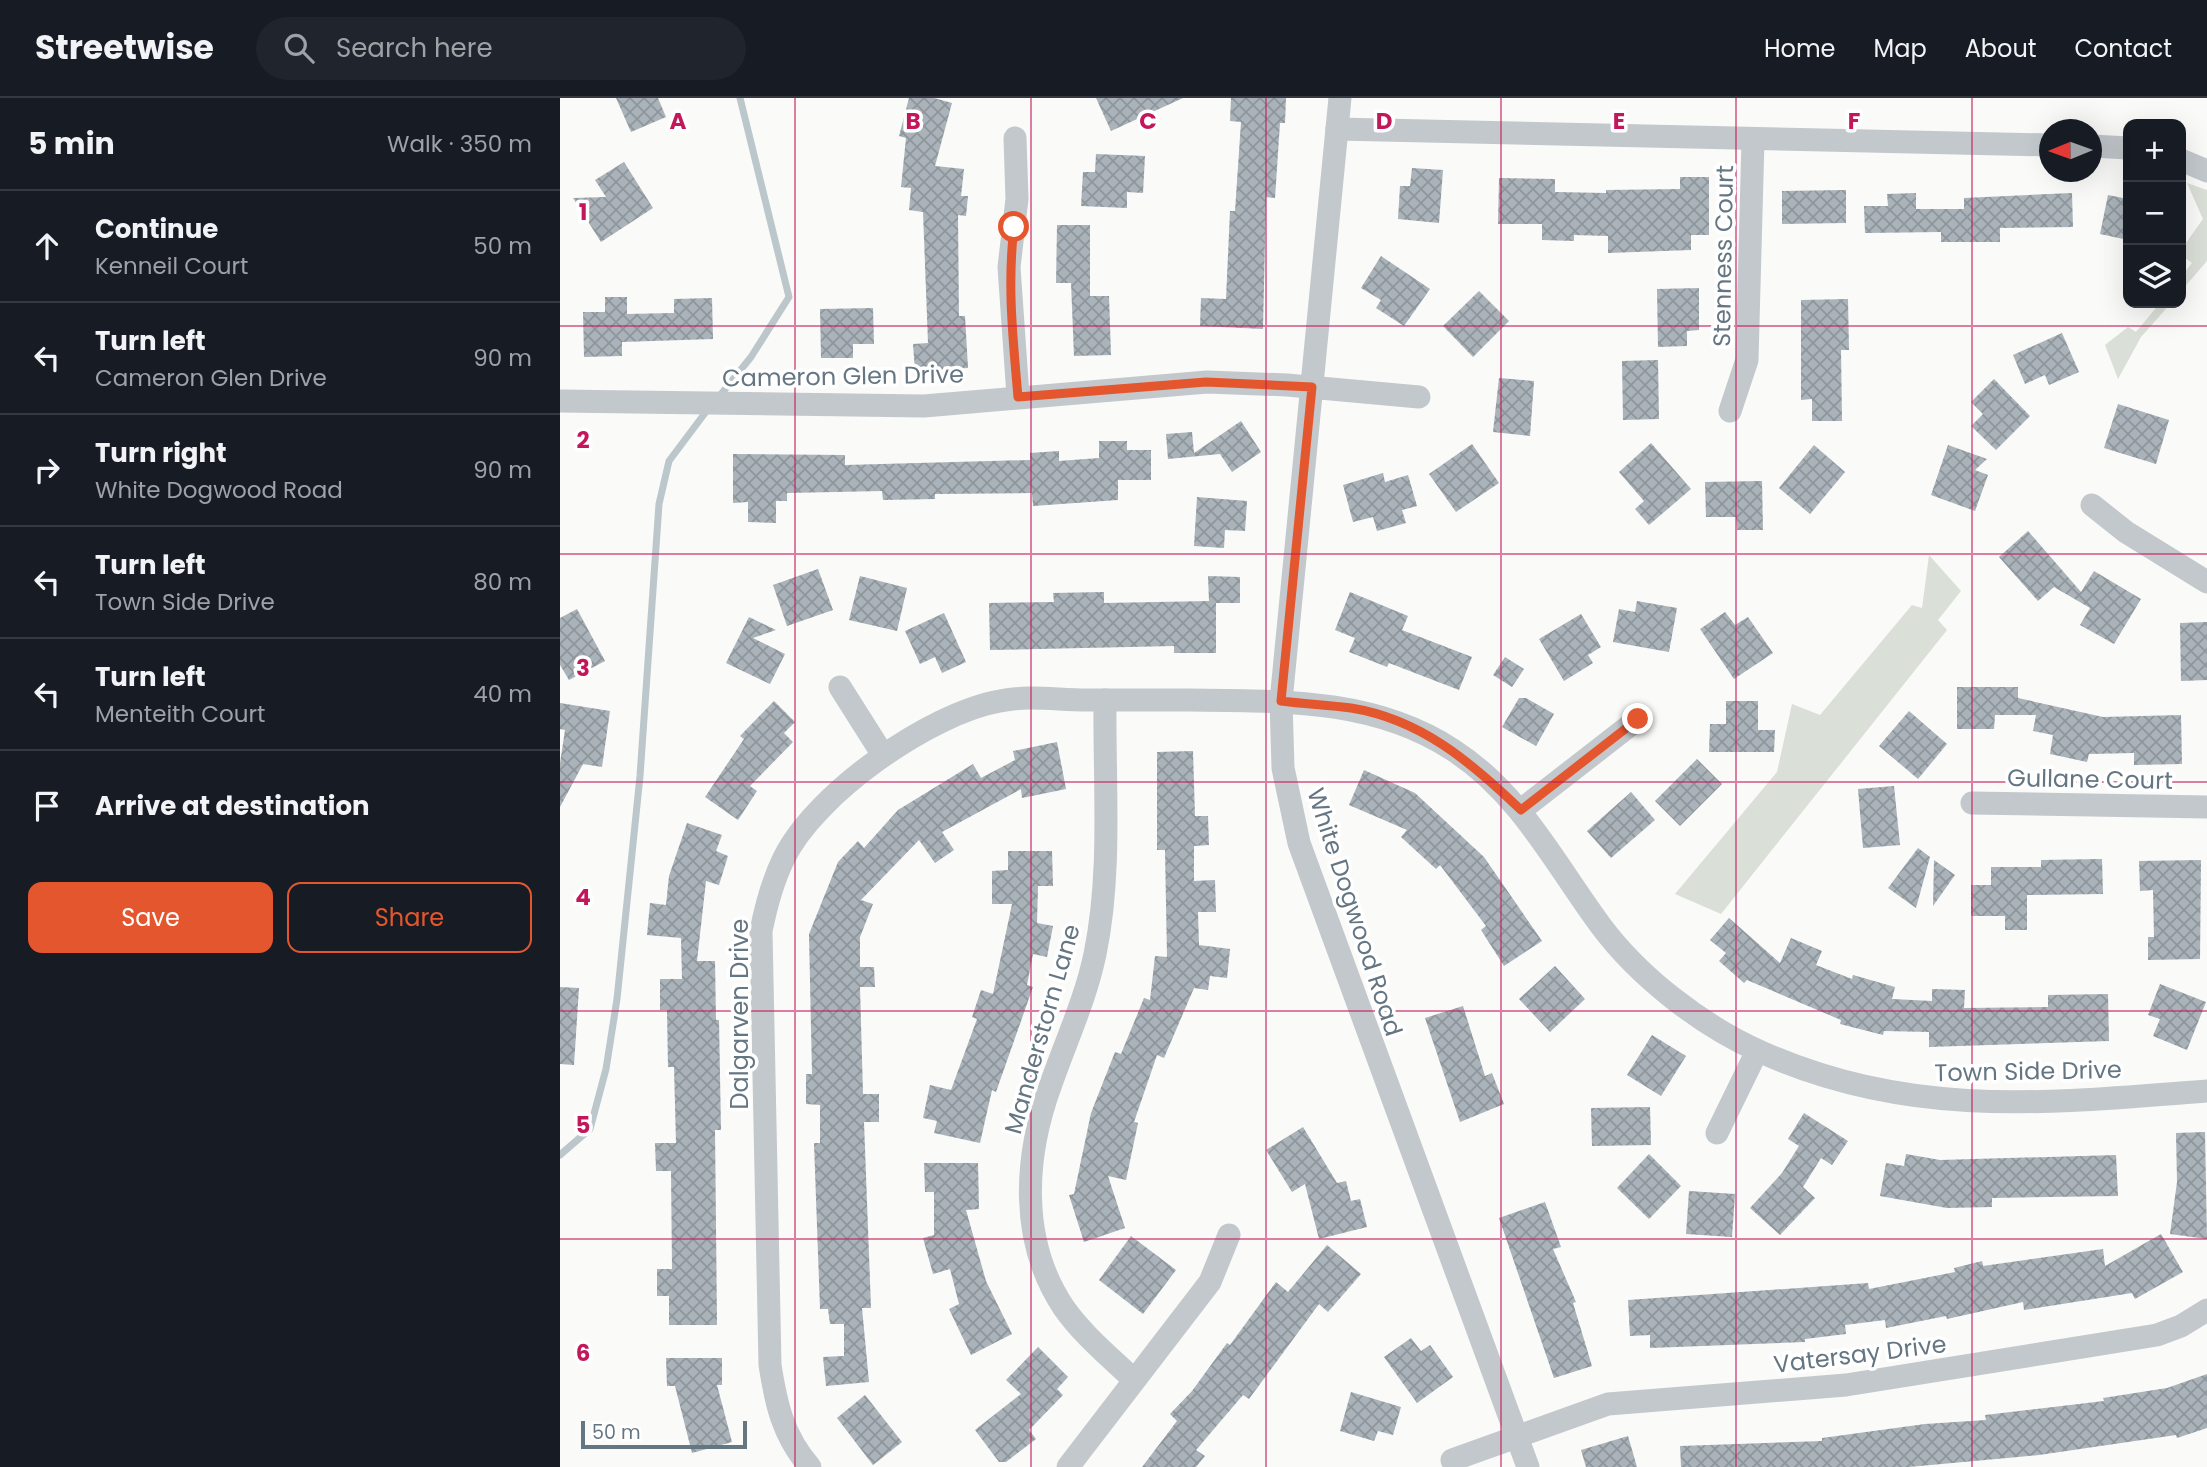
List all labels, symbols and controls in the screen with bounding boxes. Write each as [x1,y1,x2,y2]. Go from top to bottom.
search box [256,17,746,80]
text: Streetwise [35,24,214,71]
icon: search [280,29,318,67]
text: Search here [336,30,493,66]
text: Home [1764,32,1836,65]
text: Map [1874,32,1927,65]
text: About [1965,32,2036,65]
text: Contact [2074,32,2172,65]
text: A [670,105,687,137]
text: B [905,105,921,137]
text: C [1139,105,1157,137]
text: D [1376,105,1392,137]
text: E [1613,105,1625,137]
text: F [1848,105,1860,137]
north arrow [2039,119,2102,182]
map controls [2123,119,2186,308]
button: + [2123,119,2186,182]
text: 5 min [28,122,115,165]
text: Walk · 350 m [387,128,532,160]
street label: Stenness Court [1705,165,1741,347]
button: − [2123,182,2186,245]
text: 1 [579,196,587,228]
text: Continue [95,211,218,247]
route start [998,211,1029,242]
icon: ahead [28,227,66,265]
text: 50 m [473,230,532,262]
button: layers [2123,245,2186,308]
text: Kenneil Court [95,250,248,282]
text: Turn left [95,323,206,359]
icon: left [28,339,66,377]
text: 90 m [473,342,532,374]
street label: Cameron Glen Drive [722,357,964,395]
text: Cameron Glen Drive [95,362,327,394]
text: 2 [576,424,590,456]
text: Turn right [95,435,227,471]
icon: right [28,451,66,489]
text: 90 m [473,454,532,486]
text: White Dogwood Road [95,474,343,506]
text: Turn left [95,547,206,583]
icon: left [28,563,66,601]
text: 80 m [473,566,532,598]
text: Town Side Drive [95,586,275,618]
text: 3 [576,652,590,684]
text: Turn left [95,659,206,695]
icon: left [28,675,66,713]
text: 40 m [473,678,532,710]
text: Menteith Court [95,698,265,730]
route end [1622,703,1653,734]
street label: Gullane Court [2007,761,2173,797]
street label: White Dogwood Road [1299,784,1411,1040]
icon: arrive [28,787,66,825]
text: Arrive at destination [95,788,370,824]
text: 4 [575,881,591,913]
button: Save [28,882,273,953]
button: Share [287,882,532,953]
street label: Dalgarven Drive [723,919,756,1109]
street label: Manderstorn Lane [996,920,1088,1138]
street label: Town Side Drive [1934,1053,2122,1089]
text: 5 [576,1109,590,1141]
street label: Vatersay Drive [1772,1327,1948,1381]
text: 6 [576,1337,590,1369]
scale bar [581,1418,747,1450]
text: 50 m [592,1419,641,1446]

